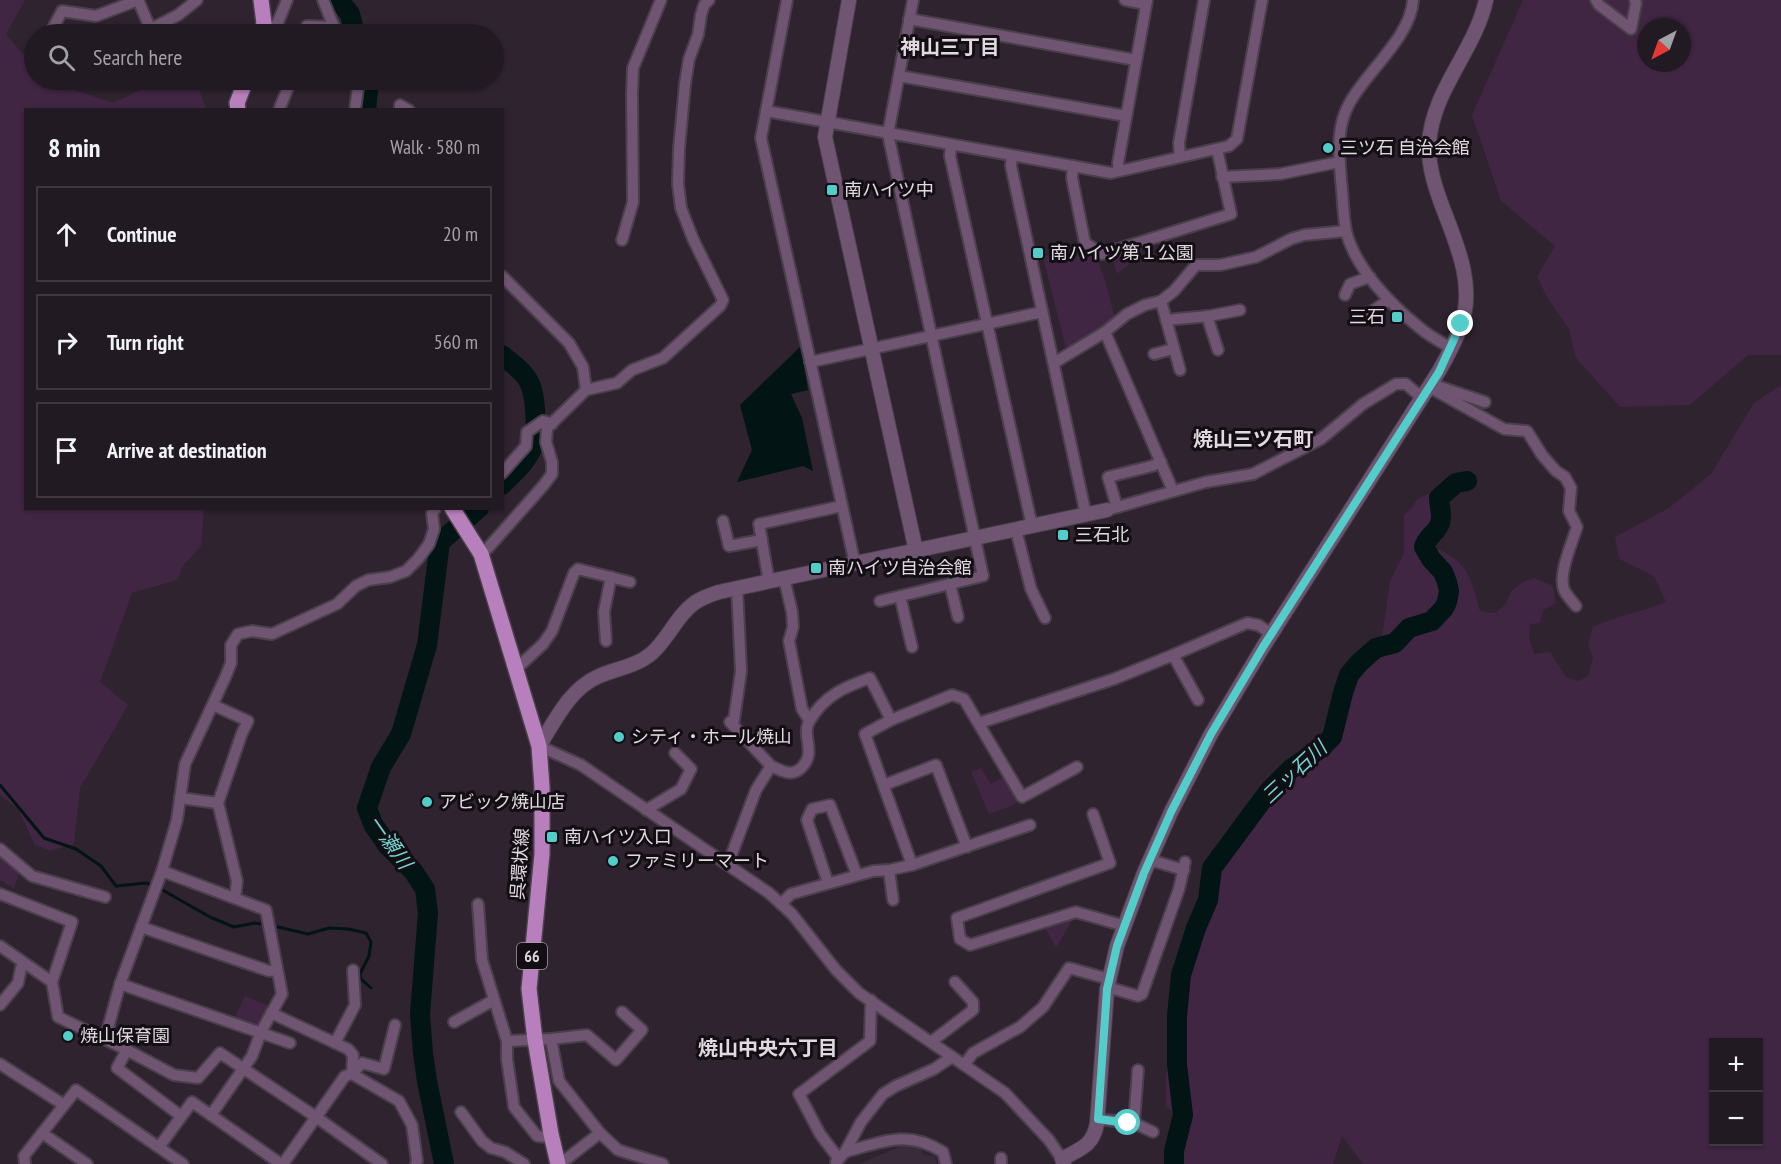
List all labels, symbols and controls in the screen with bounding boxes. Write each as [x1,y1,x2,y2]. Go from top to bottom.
north arrow [1637,18,1691,72]
search box [24,24,504,90]
district label: 神山三丁目 [900,34,1000,60]
icon: search [45,41,78,74]
text: Search here [93,43,182,71]
text: 8 min [48,131,101,164]
text: Walk · 580 m [390,134,480,160]
place label: 三ツ石 自治会館 [1340,136,1470,159]
marker: 三ツ石 自治会館 [1321,141,1335,155]
place label: 南ハイツ中 [844,178,934,201]
marker: 南ハイツ中 [825,183,839,197]
icon: ahead [50,218,83,251]
text: Continue [107,220,177,248]
text: 20 m [443,221,478,247]
place label: 南ハイツ第１公園 [1050,241,1194,264]
marker: 南ハイツ第１公園 [1031,246,1045,260]
place label: 三石 [1349,305,1385,328]
marker: 三石 [1390,310,1404,324]
route end [1447,310,1473,336]
icon: right [50,326,83,359]
text: Turn right [107,328,184,356]
text: 560 m [434,329,478,355]
district label: 焼山三ツ石町 [1193,426,1313,452]
icon: arrive [50,434,83,467]
text: Arrive at destination [107,436,267,464]
place label: 三石北 [1075,523,1129,546]
marker: 三石北 [1056,528,1070,542]
place label: 南ハイツ自治会館 [828,556,972,579]
marker: 南ハイツ自治会館 [809,561,823,575]
place label: シティ・ホール焼山 [631,725,792,748]
marker: シティ・ホール焼山 [612,730,626,744]
water label: 三ッ石川 [1256,734,1334,809]
place label: アビック焼山店 [439,790,565,813]
marker: アビック焼山店 [420,795,434,809]
water label: 一瀬川 [362,810,419,876]
place label: 南ハイツ入口 [564,825,672,848]
street label: 呉環状線 [506,827,533,901]
marker: 南ハイツ入口 [545,830,559,844]
place label: ファミリーマート [625,849,769,872]
marker: ファミリーマート [606,854,620,868]
road number: 66 [517,943,547,969]
place label: 焼山保育園 [80,1024,170,1047]
marker: 焼山保育園 [61,1029,75,1043]
district label: 焼山中央六丁目 [698,1035,838,1061]
map controls [1709,1038,1763,1146]
button: + [1709,1038,1763,1092]
button: − [1709,1092,1763,1146]
route start [1114,1109,1140,1135]

